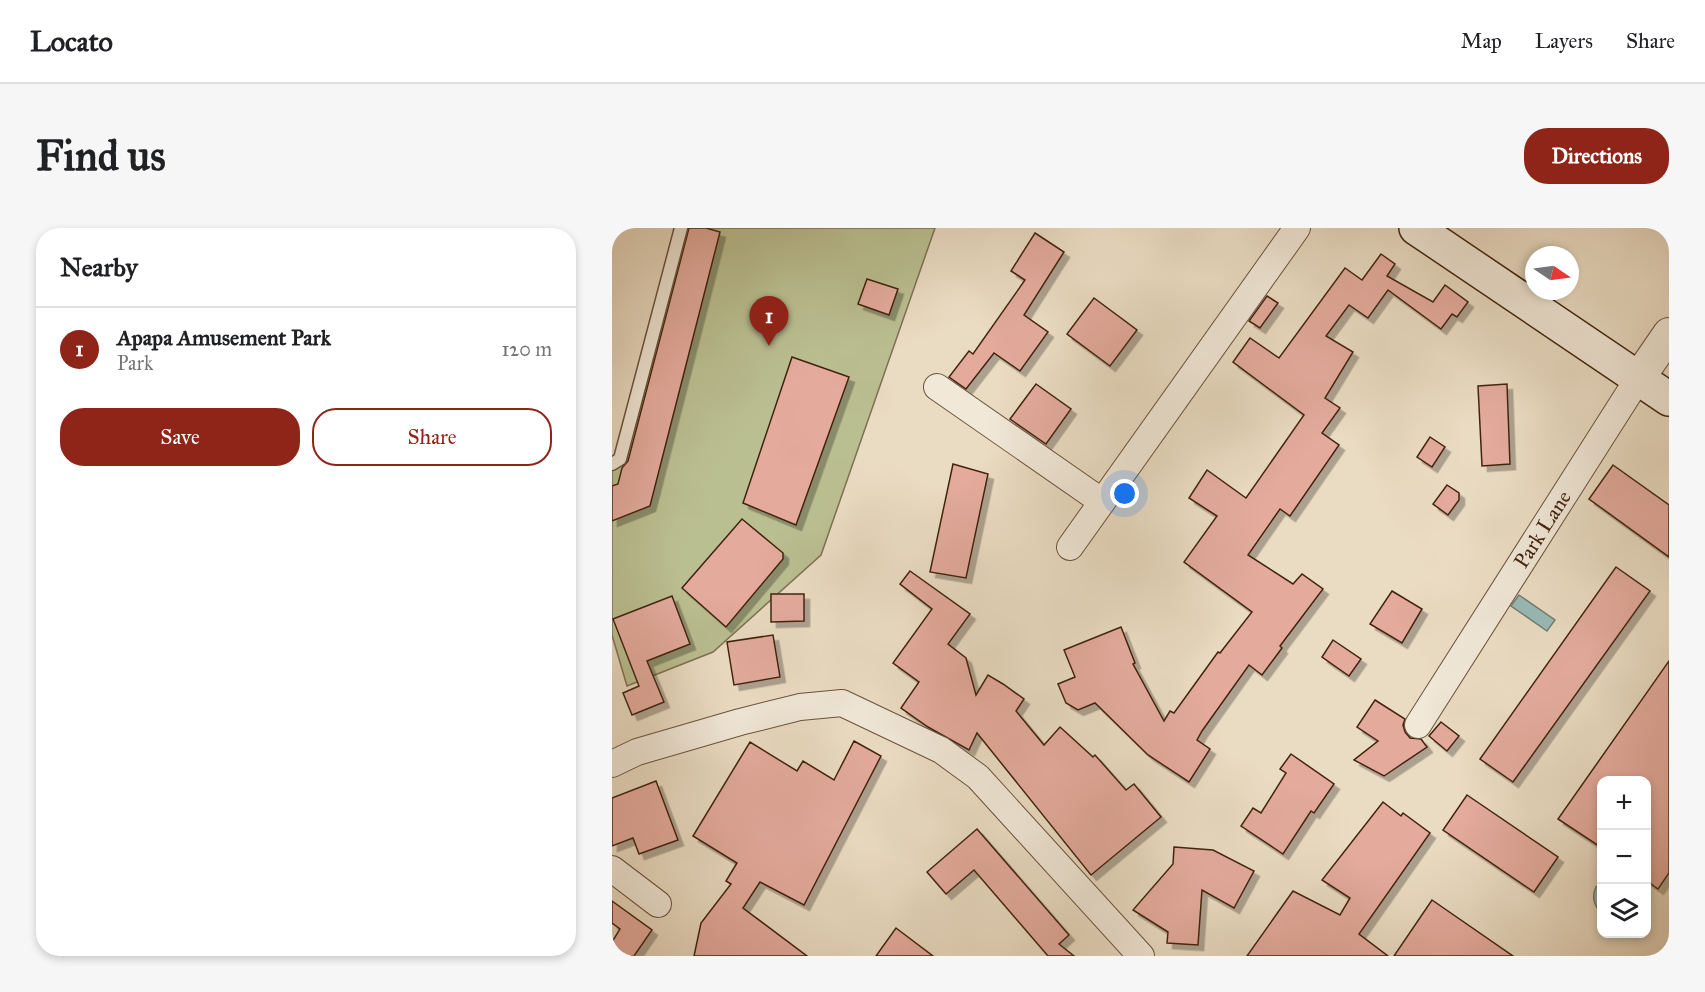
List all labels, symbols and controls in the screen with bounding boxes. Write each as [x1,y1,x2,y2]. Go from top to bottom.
text: Locato [30,24,113,59]
text: Map [1461,28,1502,54]
text: Layers [1535,28,1593,54]
text: Share [1626,28,1675,54]
button: Directions [1524,128,1669,184]
text: Find us [36,130,166,182]
north arrow [1525,246,1579,300]
text: Nearby [60,251,138,283]
pin: 1 [750,296,788,346]
text: Apapa Amusement Park [117,324,331,351]
text: 1 [76,337,83,361]
text: 120 m [501,337,552,361]
text: Park [117,351,153,375]
button: Save [60,408,300,466]
button: Share [312,408,552,466]
your location [1110,479,1139,508]
street label: Park Lane [1508,485,1577,573]
map controls [1597,776,1651,938]
button: + [1597,776,1651,830]
button: − [1597,830,1651,884]
button: layers [1597,884,1651,938]

